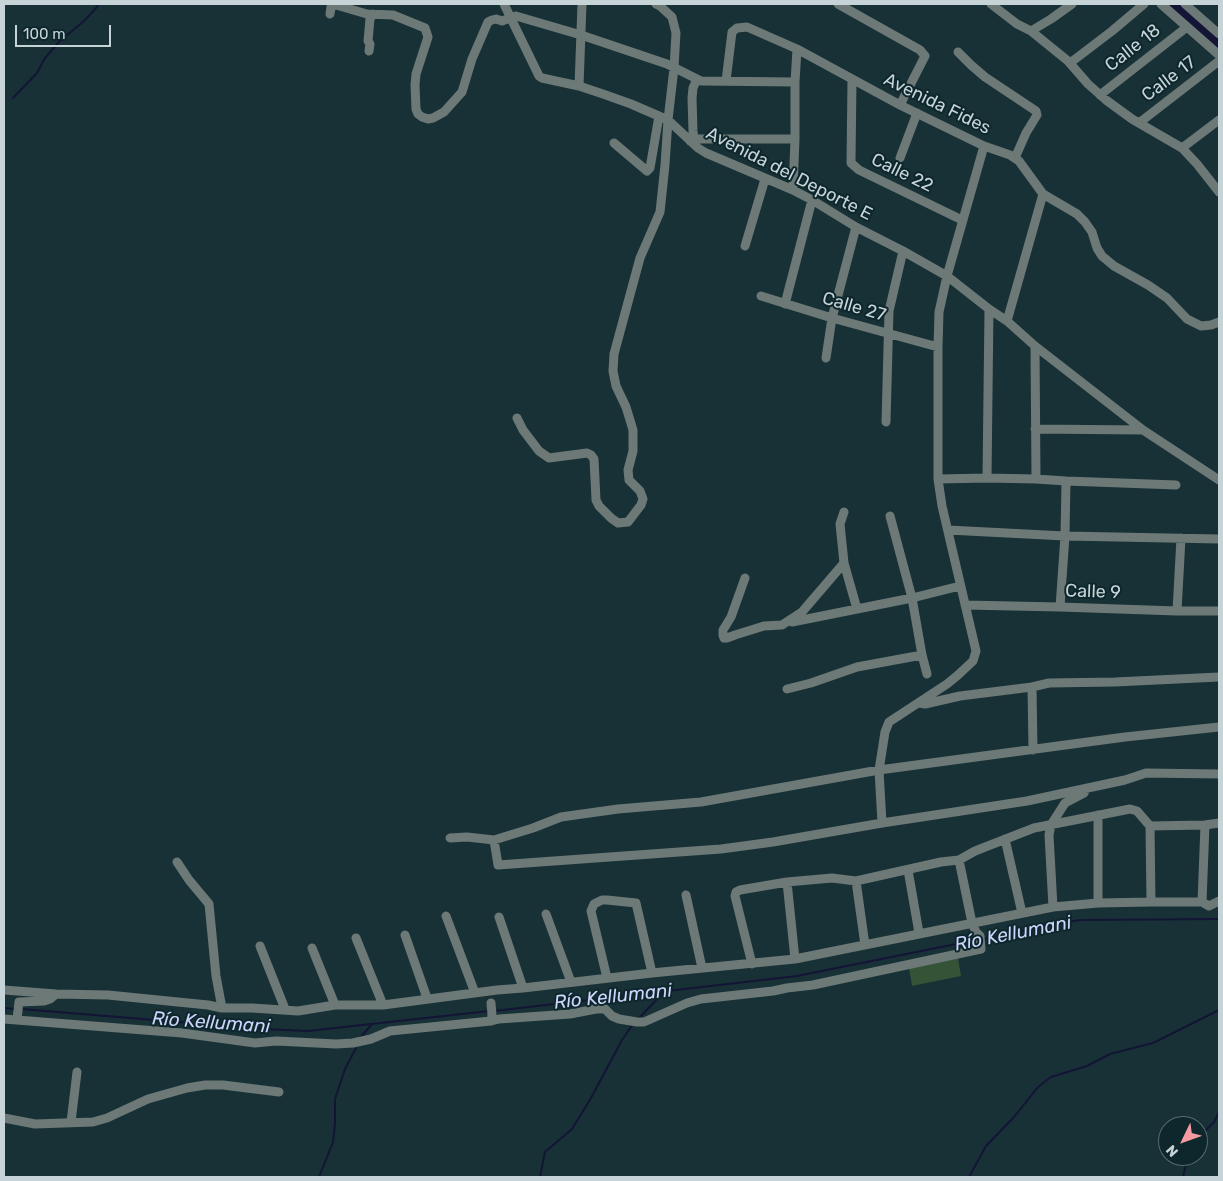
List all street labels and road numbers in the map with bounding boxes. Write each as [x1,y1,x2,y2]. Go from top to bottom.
street label: Calle 18 [1101,20,1165,76]
street label: Calle 17 [1138,52,1200,106]
street label: Avenida Fides [880,69,994,139]
street label: Avenida del Deporte E [702,123,876,225]
street label: Calle 22 [867,149,937,197]
street label: Calle 27 [820,288,888,326]
street label: Calle 9 [1065,580,1121,604]

